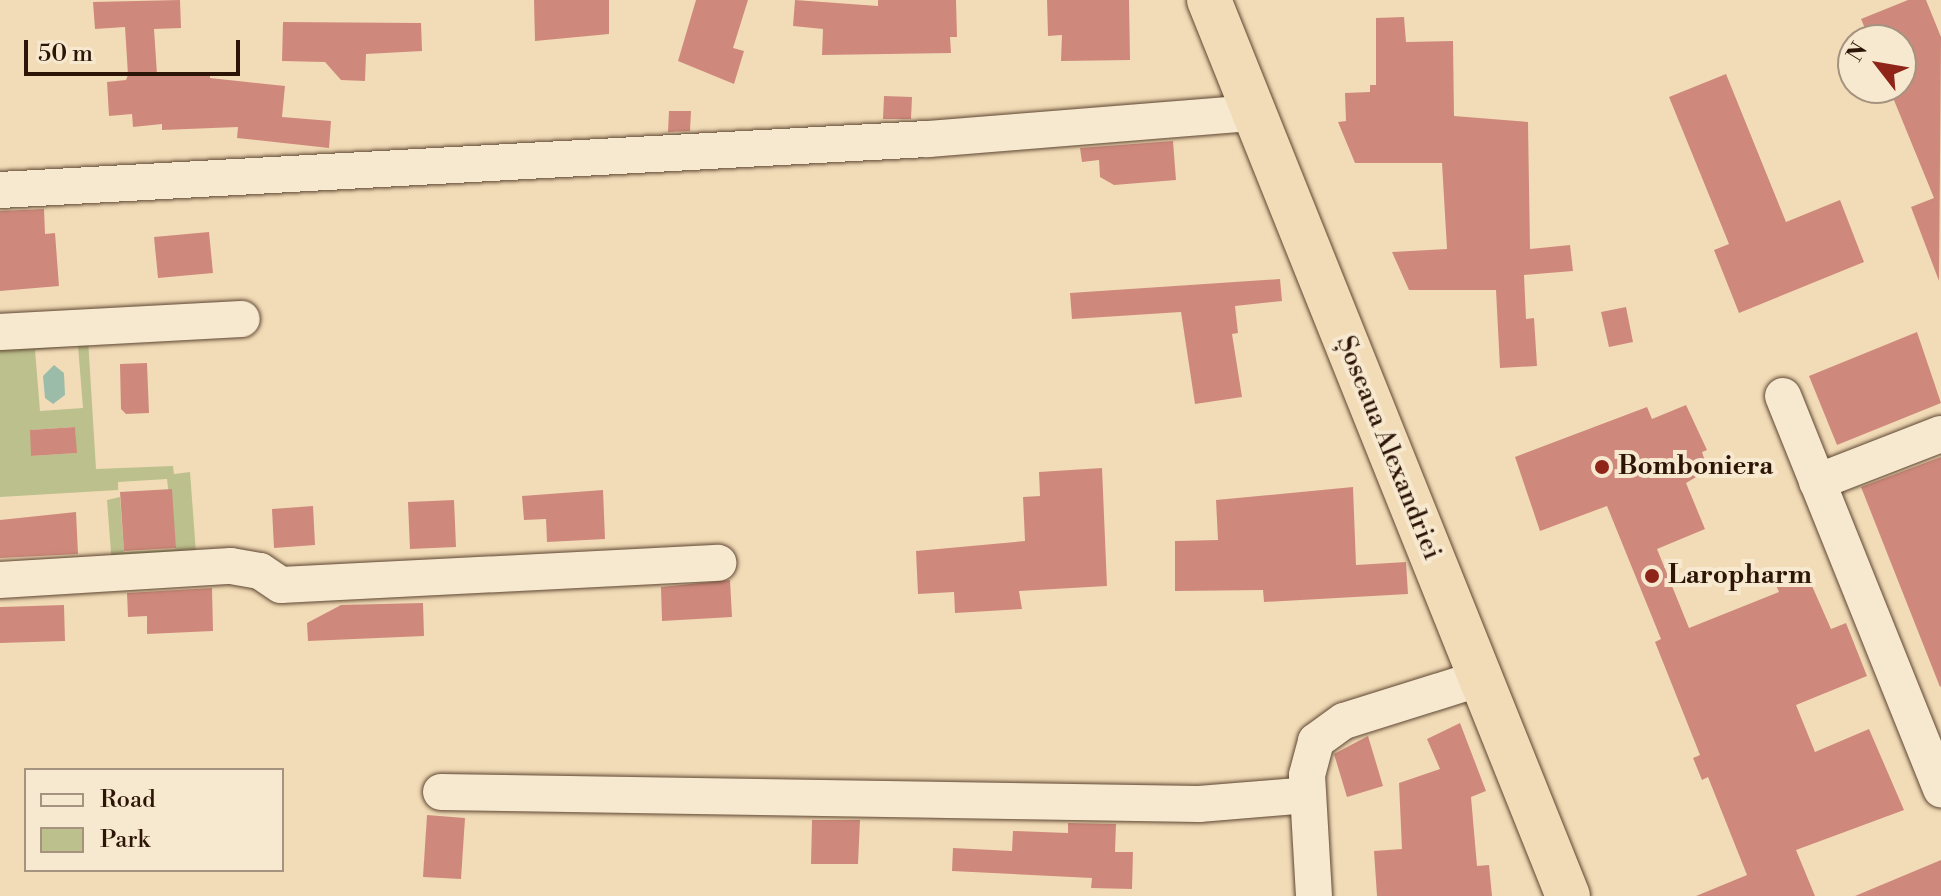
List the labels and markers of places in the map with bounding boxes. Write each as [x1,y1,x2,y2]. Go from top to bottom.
place label: Bomboniera [1618,451,1773,483]
marker: Bomboniera [1593,458,1611,476]
place label: Laropharm [1668,560,1812,592]
marker: Laropharm [1643,567,1661,585]

